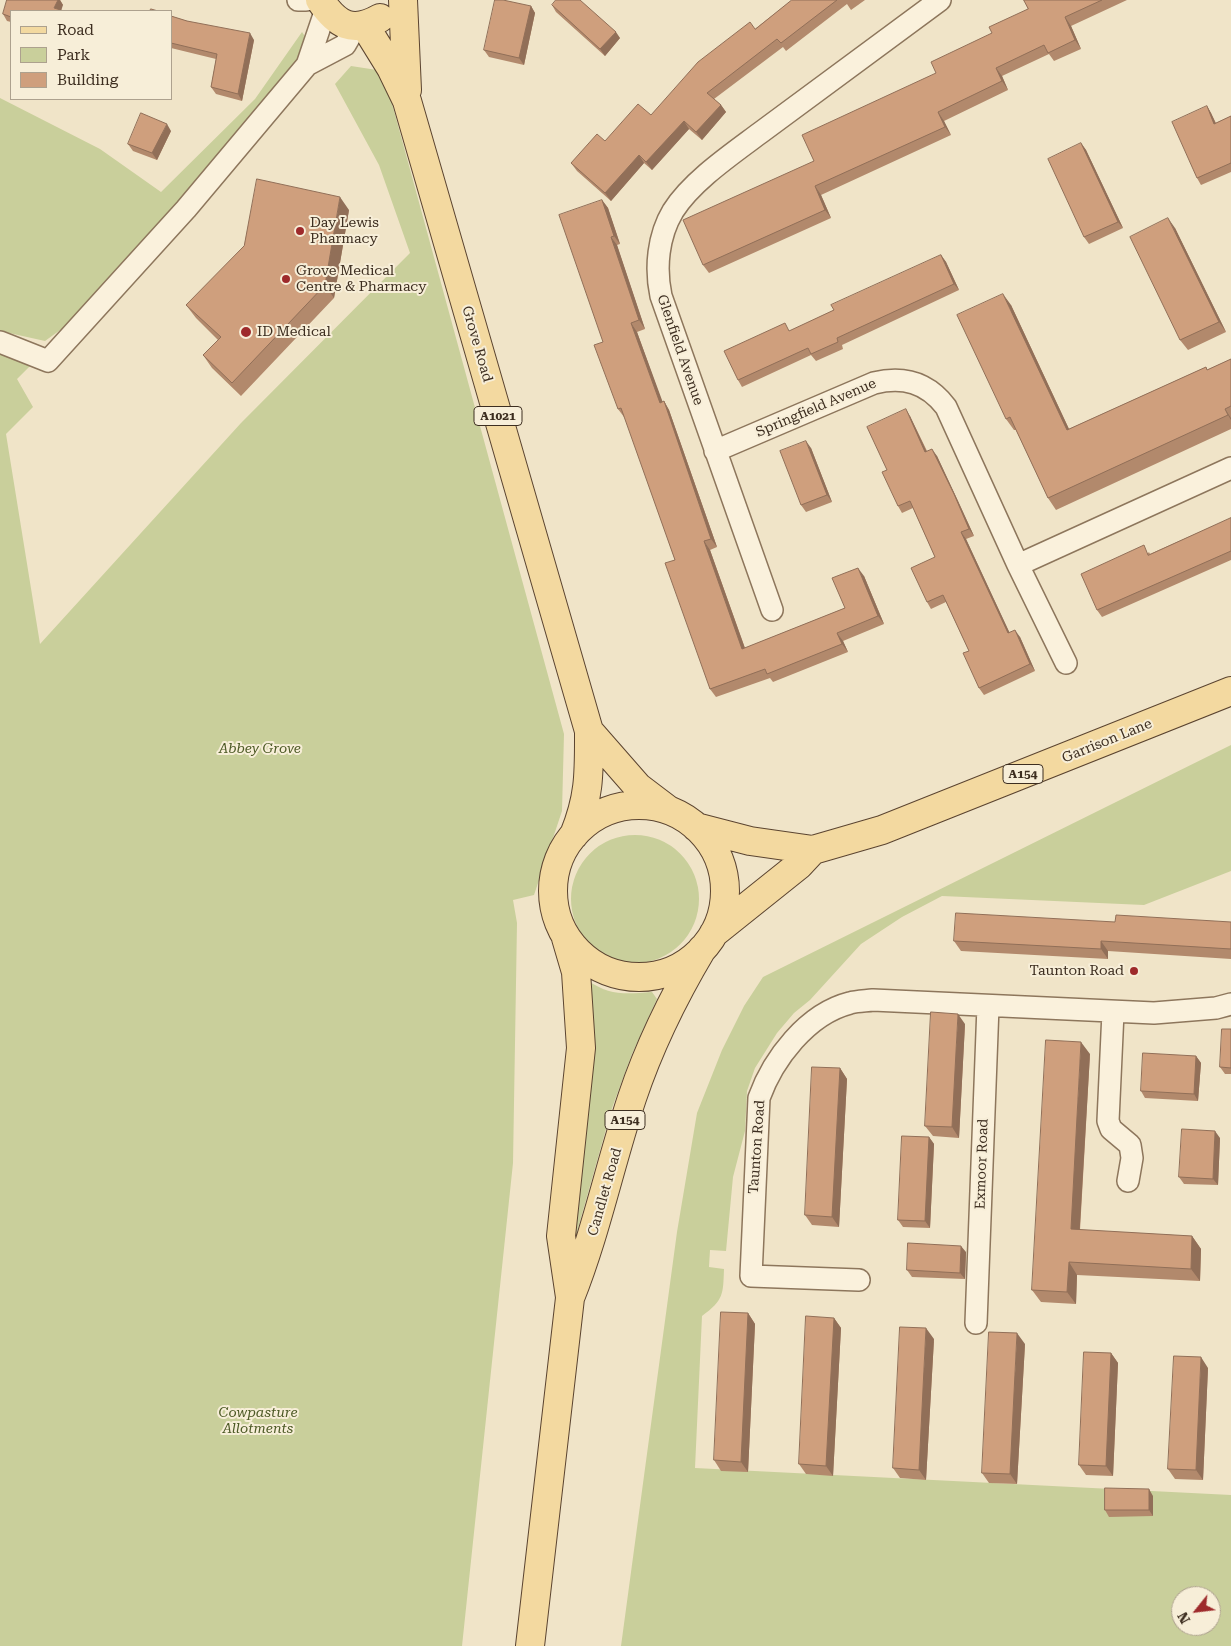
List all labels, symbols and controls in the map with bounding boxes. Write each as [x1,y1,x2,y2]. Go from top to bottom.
legend [10,10,172,100]
text: Road [57,21,94,39]
text: Park [57,46,90,64]
text: Building [57,71,118,89]
place label: Day Lewis Pharmacy [310,215,379,248]
marker: Day Lewis Pharmacy [294,225,306,237]
place label: Grove Medical Centre & Pharmacy [296,263,427,296]
marker: Grove Medical Centre & Pharmacy [280,273,292,285]
street label: Glenfield Avenue [653,292,707,408]
street label: Grove Road [458,304,496,384]
place label: ID Medical [257,324,331,340]
marker: ID Medical [239,325,253,339]
street label: Springfield Avenue [753,375,879,441]
road number: A1021 [474,406,522,426]
street label: Garrison Lane [1060,715,1154,767]
park label: Abbey Grove [219,741,301,757]
road number: A154 [1003,764,1043,784]
place label: Taunton Road [1030,963,1124,979]
marker: Taunton Road [1128,965,1140,977]
street label: Taunton Road [745,1099,769,1195]
road number: A154 [605,1110,645,1130]
street label: Exmoor Road [972,1118,992,1210]
street label: Candlet Road [584,1146,626,1238]
park label: Cowpasture Allotments [218,1405,298,1438]
north arrow [1171,1586,1221,1636]
text: N [1174,1609,1193,1626]

